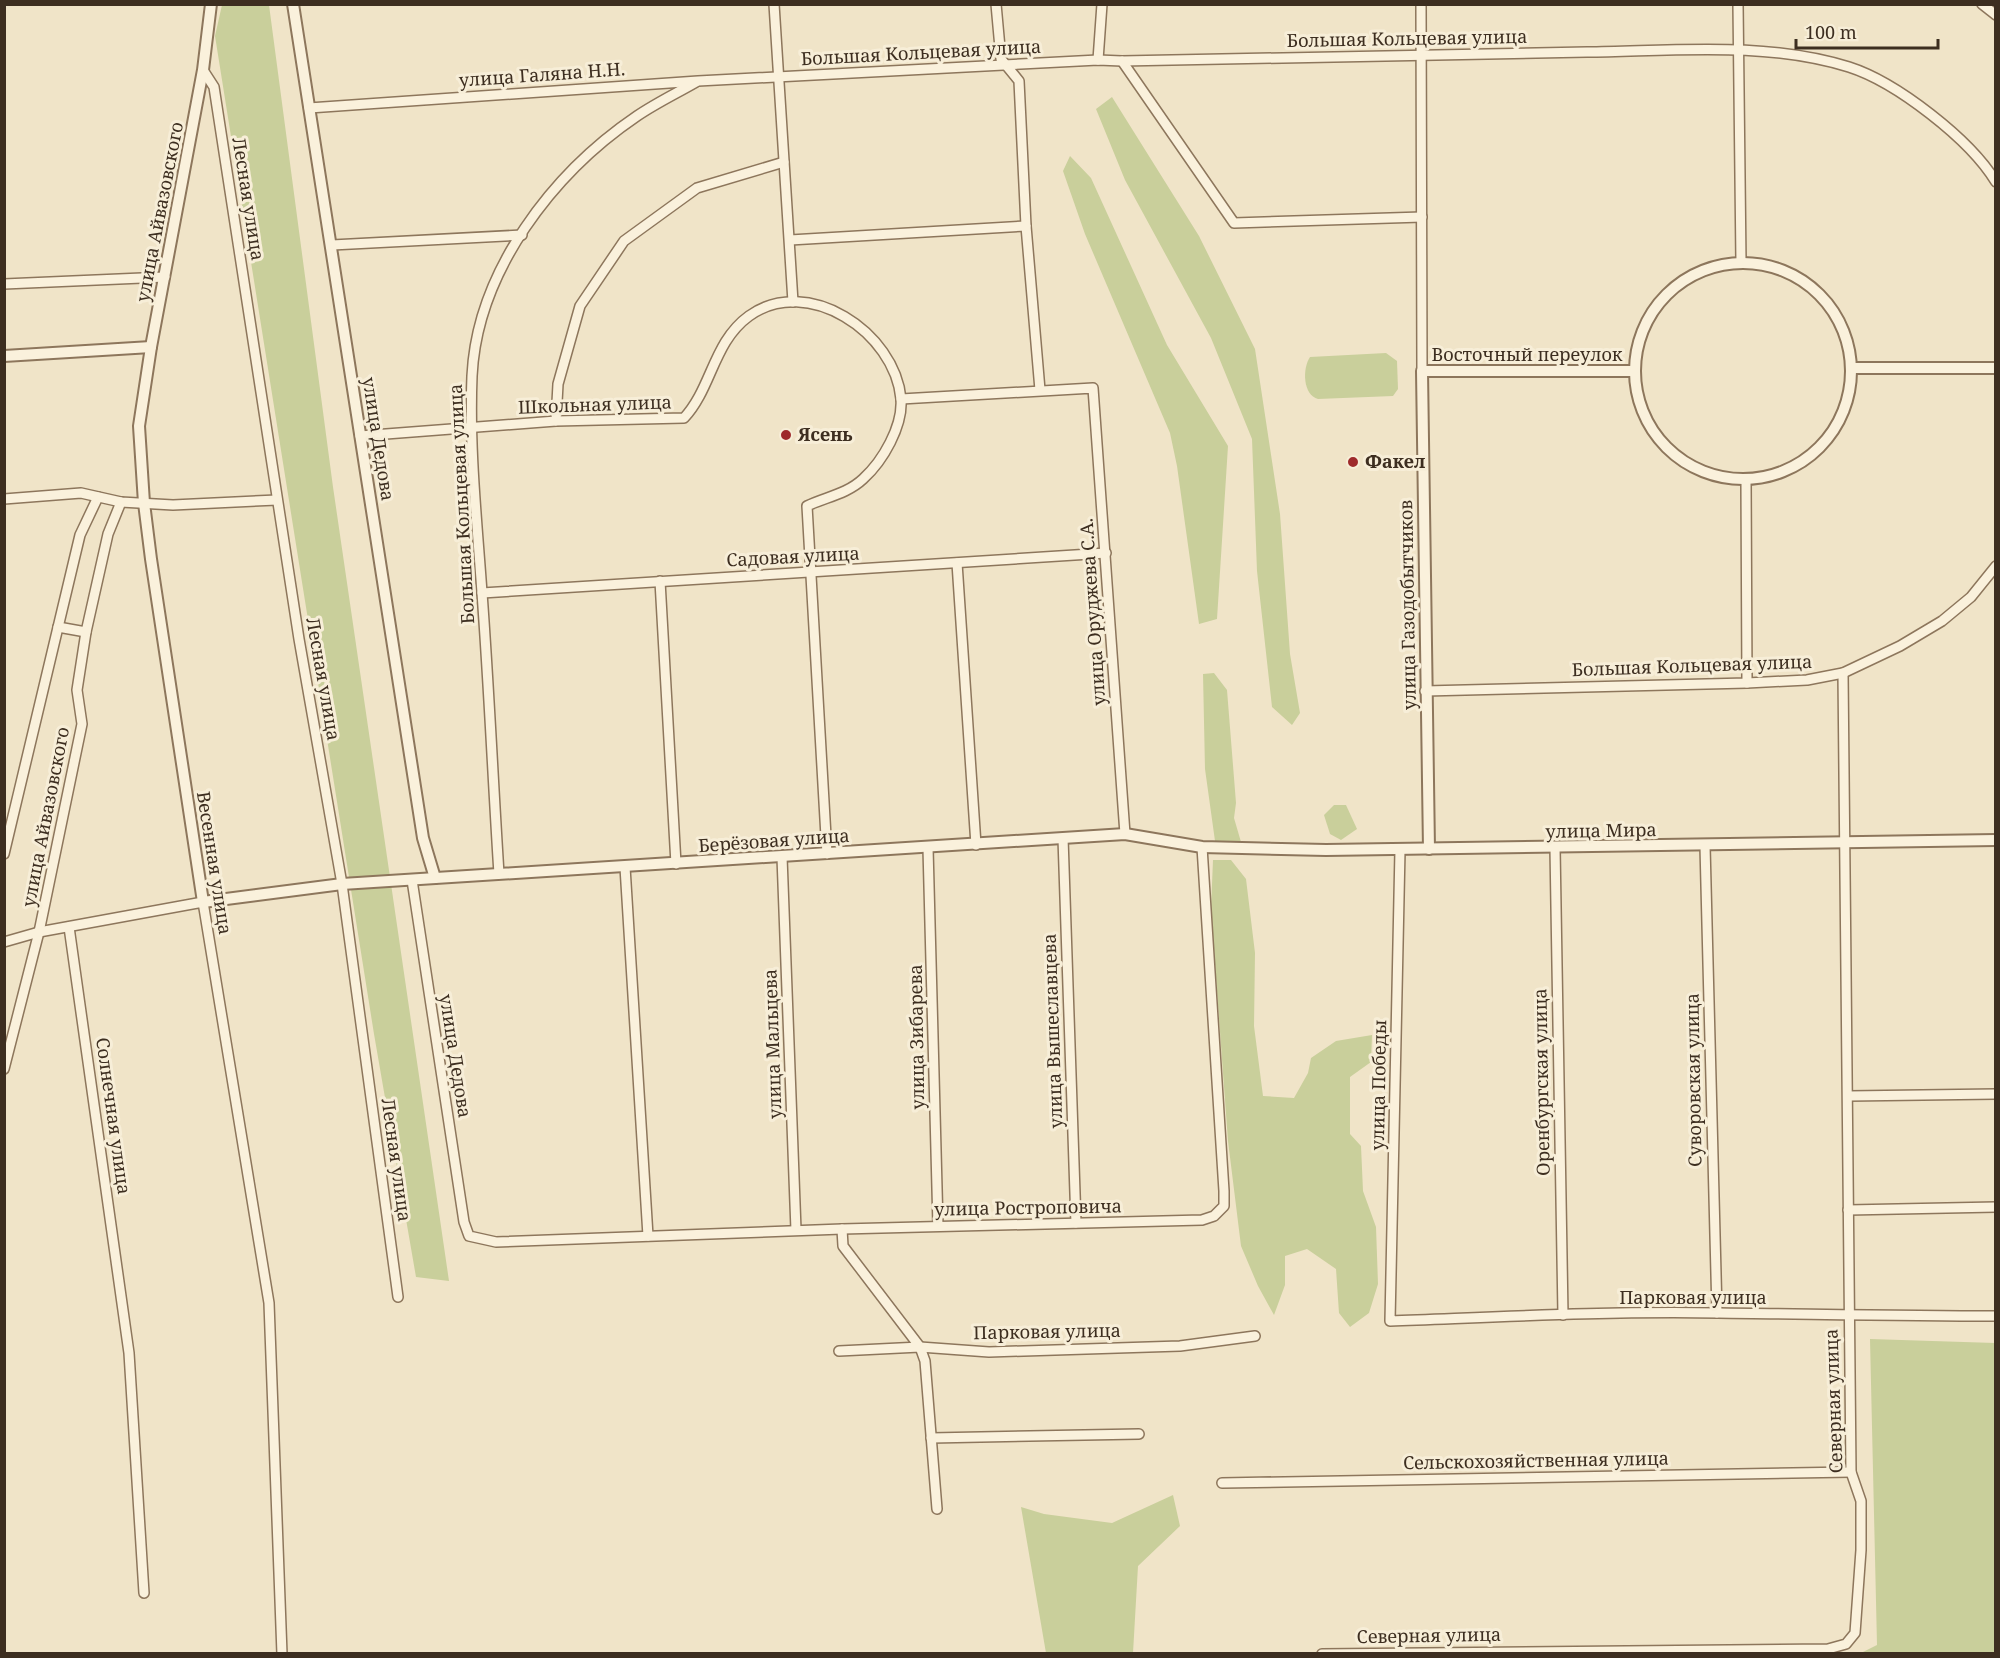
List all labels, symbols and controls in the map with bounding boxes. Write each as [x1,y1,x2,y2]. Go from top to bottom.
scale bar [1796,12,1938,50]
text: 100 m [1805,20,1857,44]
street label: Большая Кольцевая улица [1286,24,1527,52]
street label: Большая Кольцевая улица [800,34,1042,70]
street label: улица Галяна Н.Н. [458,56,626,92]
street label: улица Айвазовского [130,120,188,304]
street label: Лесная улица [227,135,271,262]
street label: Восточный переулок [1432,342,1623,366]
street label: улица Дедова [357,375,401,502]
street label: Большая Кольцевая улица [443,383,479,625]
street label: Школьная улица [518,389,672,419]
place label: Ясень [797,422,853,446]
marker: Ясень [779,428,793,442]
place label: Факел [1365,449,1425,473]
marker: Факел [1346,455,1360,469]
street label: улица Газодобытчиков [1393,500,1421,710]
street label: улица Оруджева С.А. [1073,517,1111,707]
street label: Садовая улица [726,541,860,571]
street label: Лесная улица [301,615,347,742]
street label: Большая Кольцевая улица [1571,649,1813,681]
street label: улица Айвазовского [16,725,74,909]
street label: Весенная улица [192,789,238,936]
street label: улица Мира [1545,817,1657,843]
street label: Берёзовая улица [697,823,850,857]
street label: улица Вышеславцева [1037,933,1067,1129]
street label: улица Зибарева [903,964,929,1110]
street label: улица Мальцева [757,969,787,1119]
street label: Оренбургская улица [1527,988,1555,1176]
street label: улица Дедова [434,992,478,1119]
street label: Суворовская улица [1679,993,1707,1167]
street label: улица Победы [1365,1019,1391,1151]
street label: Солнечная улица [91,1036,137,1196]
street label: Лесная улица [376,1097,418,1223]
street label: улица Ростроповича [934,1193,1122,1221]
street label: Парковая улица [1619,1285,1767,1309]
street label: Парковая улица [973,1318,1121,1344]
street label: Северная улица [1818,1328,1848,1474]
street label: Сельскохозяйственная улица [1403,1446,1669,1474]
street label: Северная улица [1357,1622,1501,1648]

